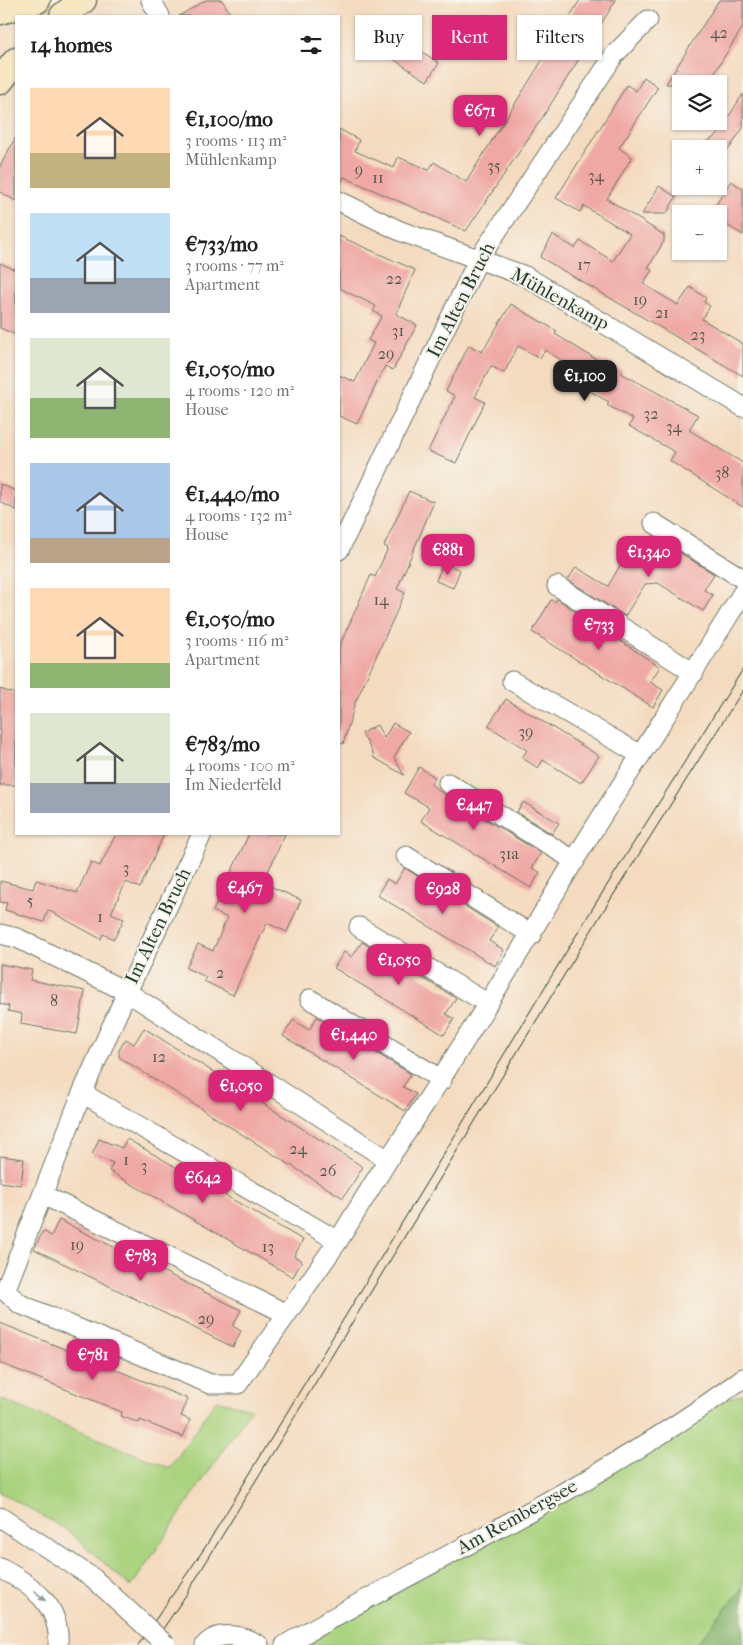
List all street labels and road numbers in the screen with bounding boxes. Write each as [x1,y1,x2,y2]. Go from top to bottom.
street label: Im Alten Bruch [423,238,500,361]
street label: Mühlenkamp [507,263,613,335]
street label: Im Alten Bruch [120,864,196,988]
street label: Am Rembergsee [452,1475,581,1560]

